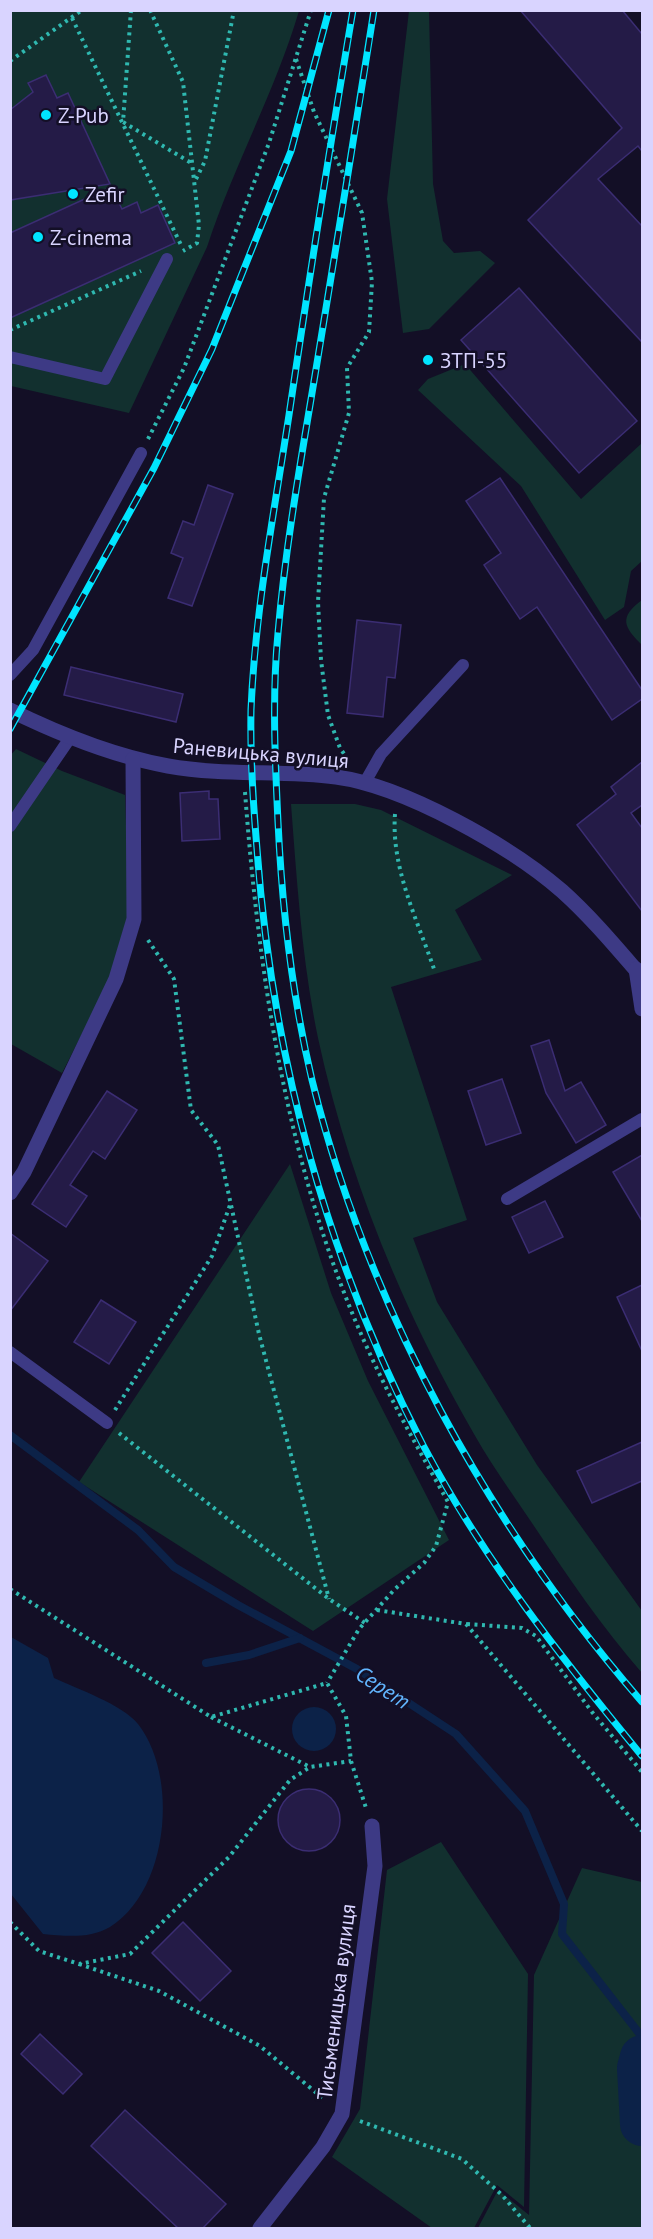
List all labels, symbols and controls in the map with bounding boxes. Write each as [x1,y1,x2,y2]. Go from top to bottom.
place label: Z-Pub [58,102,109,129]
marker: Z-Pub [39,108,53,122]
place label: Zefir [85,181,125,208]
marker: Zefir [66,187,80,201]
place label: Z-cinema [50,224,132,251]
marker: Z-cinema [31,230,45,244]
place label: ЗТП-55 [440,347,507,374]
marker: ЗТП-55 [421,353,435,367]
street label: Раневицька вулиця [172,732,350,774]
water label: Серет [350,1659,416,1715]
street label: Тисьменицька вулиця [311,1902,361,2102]

